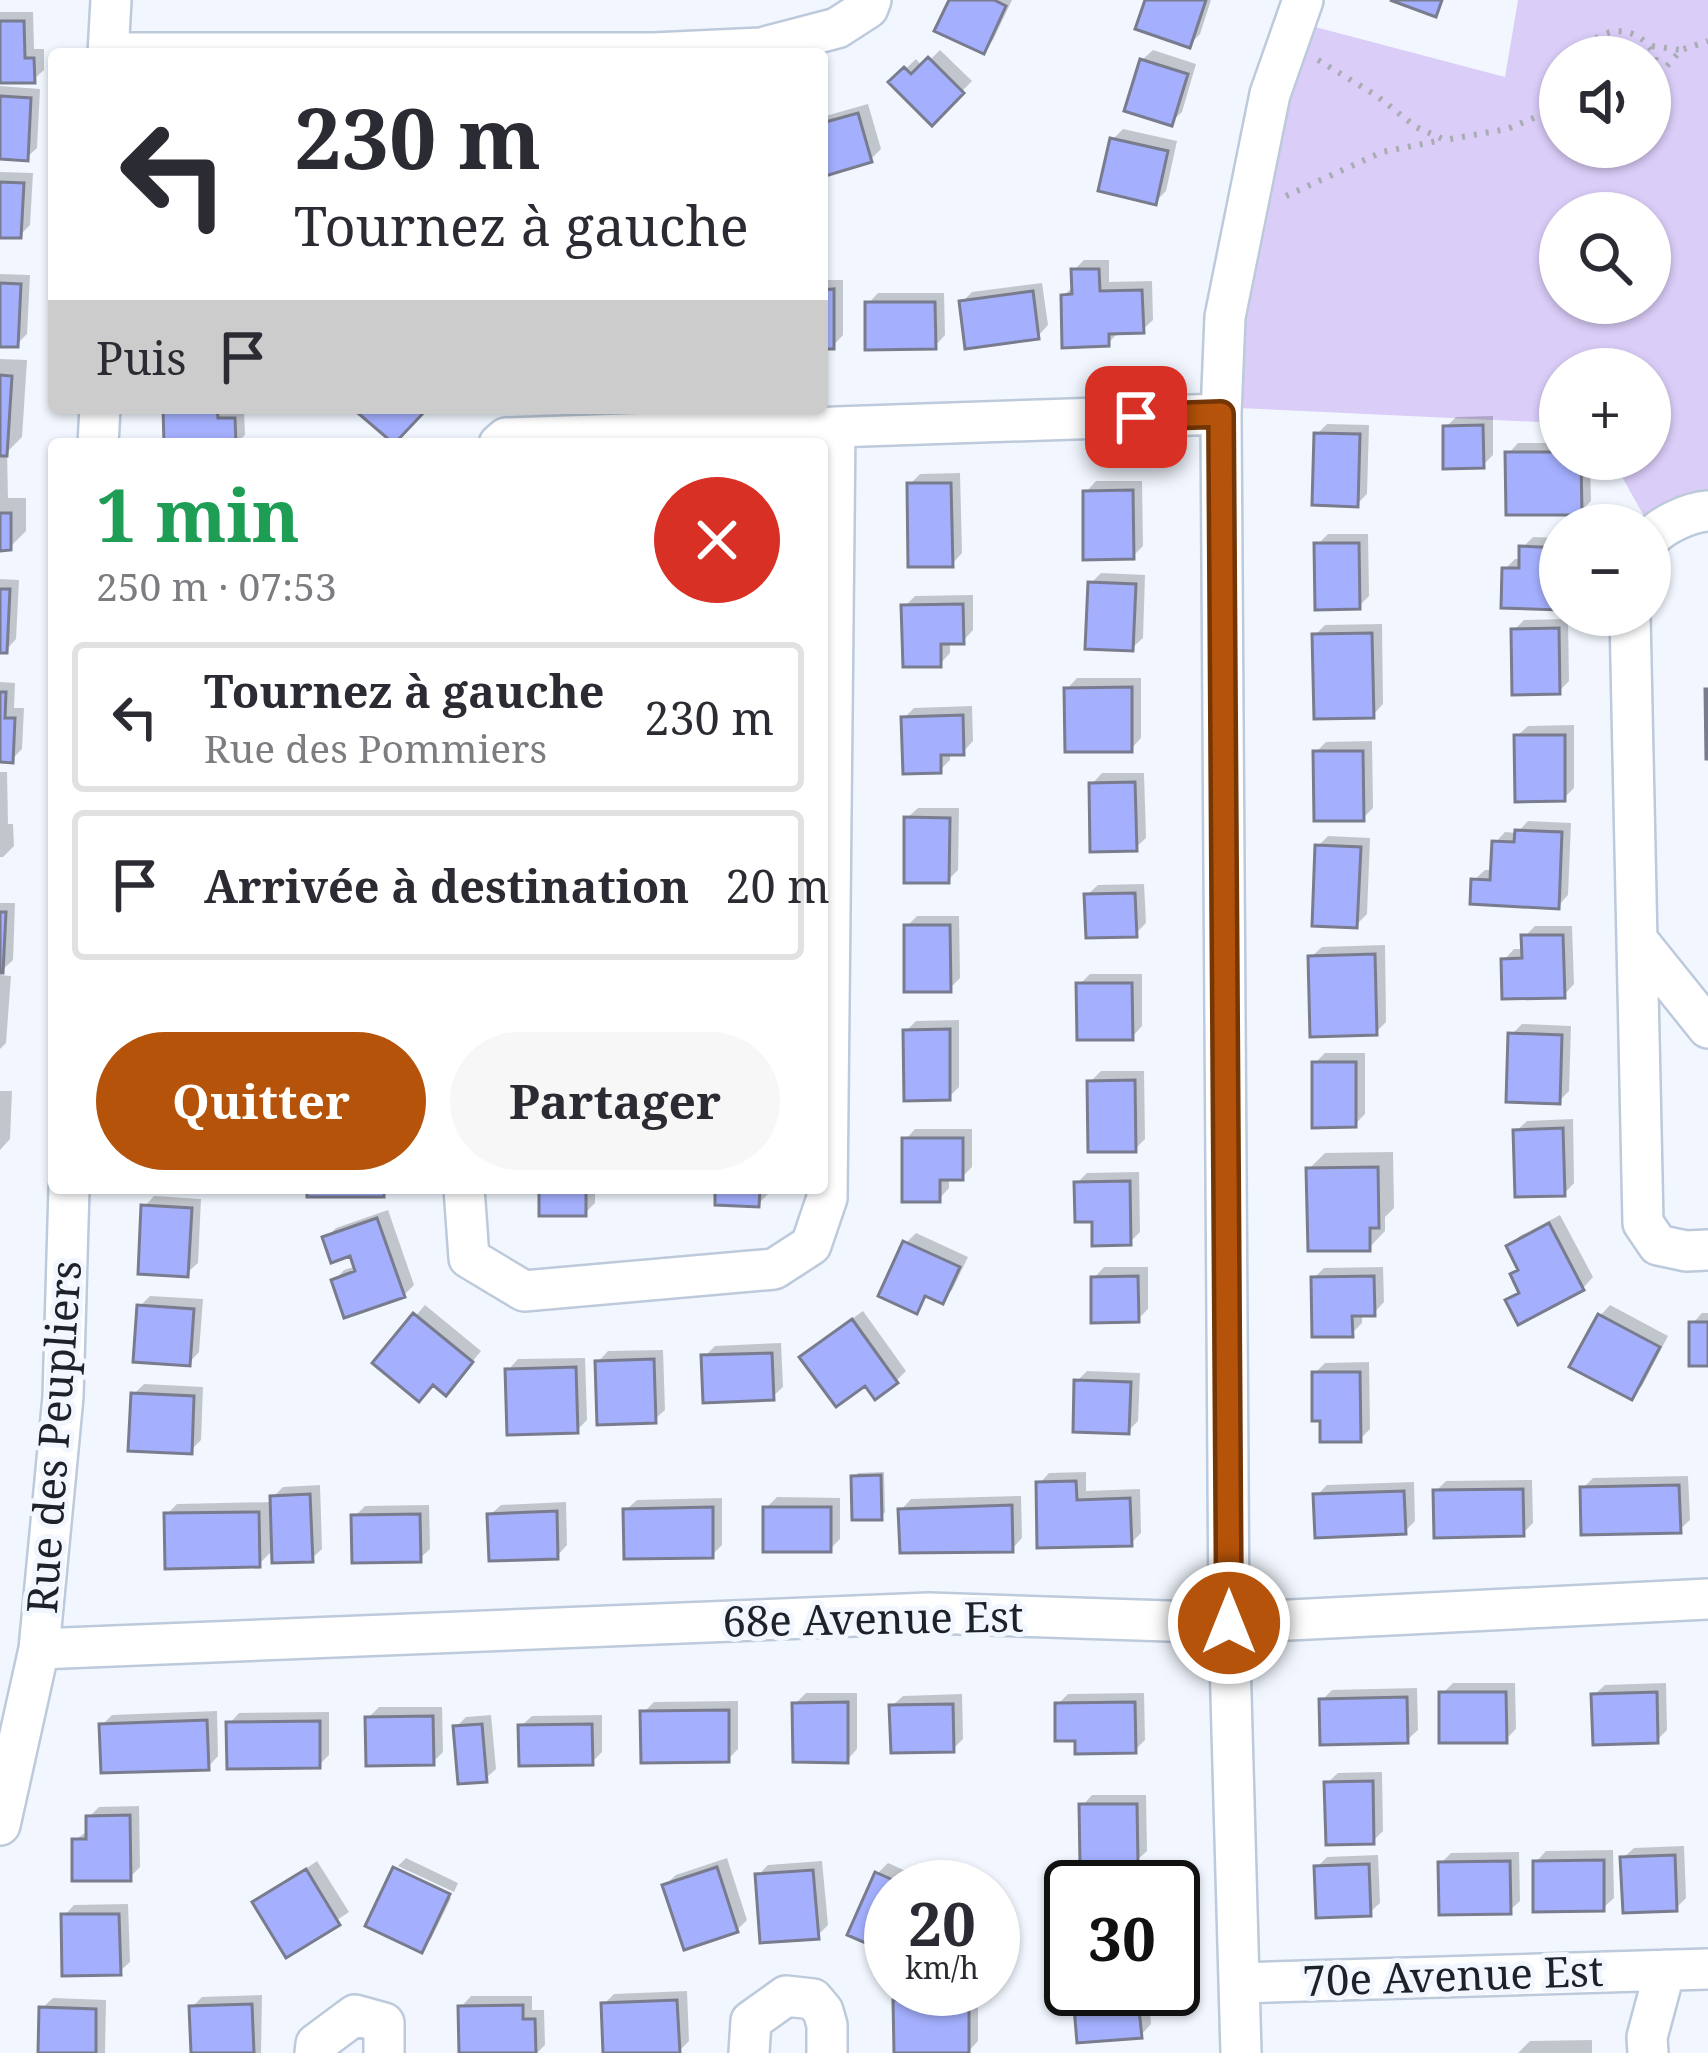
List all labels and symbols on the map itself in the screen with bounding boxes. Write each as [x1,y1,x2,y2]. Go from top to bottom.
pin [1085,366,1187,468]
street label: Rue des Peupliers [12,1258,93,1615]
position arrow [1166,1560,1292,1686]
street label: 68e Avenue Est [722,1586,1024,1649]
speed limit sign: 30 [1044,1860,1200,2016]
street label: 70e Avenue Est [1301,1941,1604,2008]

